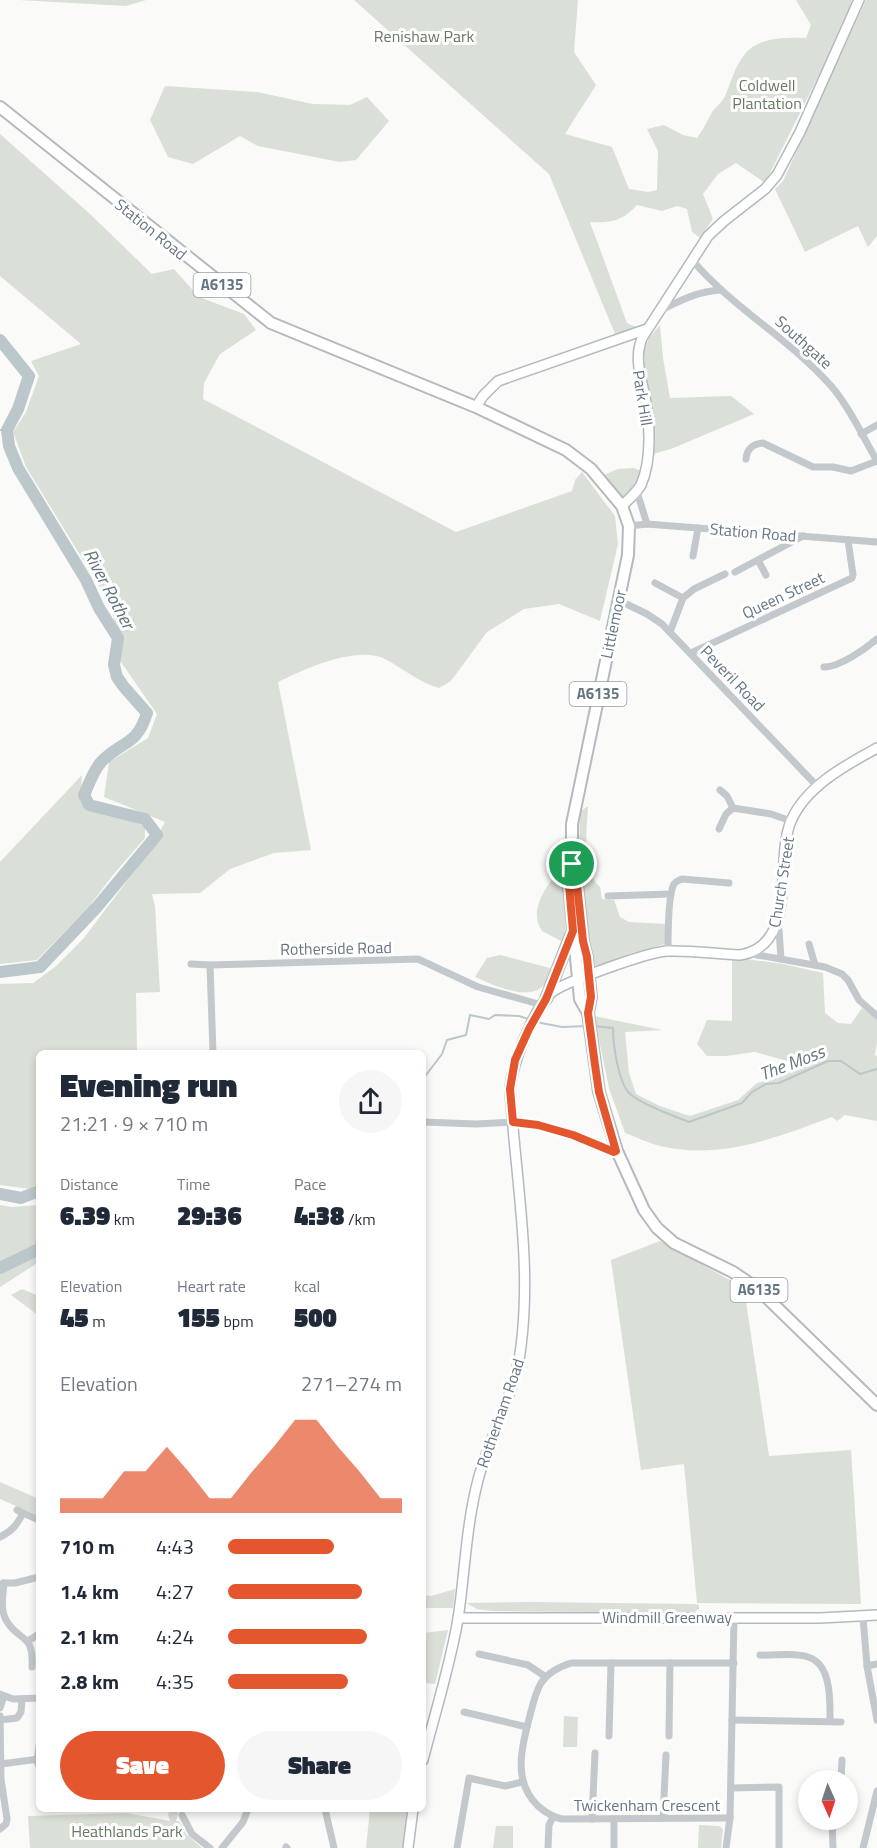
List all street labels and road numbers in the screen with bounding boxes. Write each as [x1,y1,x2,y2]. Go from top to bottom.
street label: Station Road [110,192,192,266]
road number: A6135 [194,273,250,297]
street label: Southgate [770,310,838,374]
street label: Park Hill [627,369,659,427]
street label: Station Road [709,516,797,548]
street label: Queen Street [738,565,829,625]
street label: Littlemoor [594,587,632,661]
street label: Peveril Road [695,639,771,717]
road number: A6135 [570,682,626,706]
street label: Church Street [762,835,800,929]
street label: Rotherside Road [280,935,392,961]
road number: A6135 [730,1278,788,1302]
street label: Rotherham Road [470,1355,530,1471]
street label: Windmill Greenway [602,1605,732,1629]
street label: Twickenham Crescent [574,1793,721,1817]

